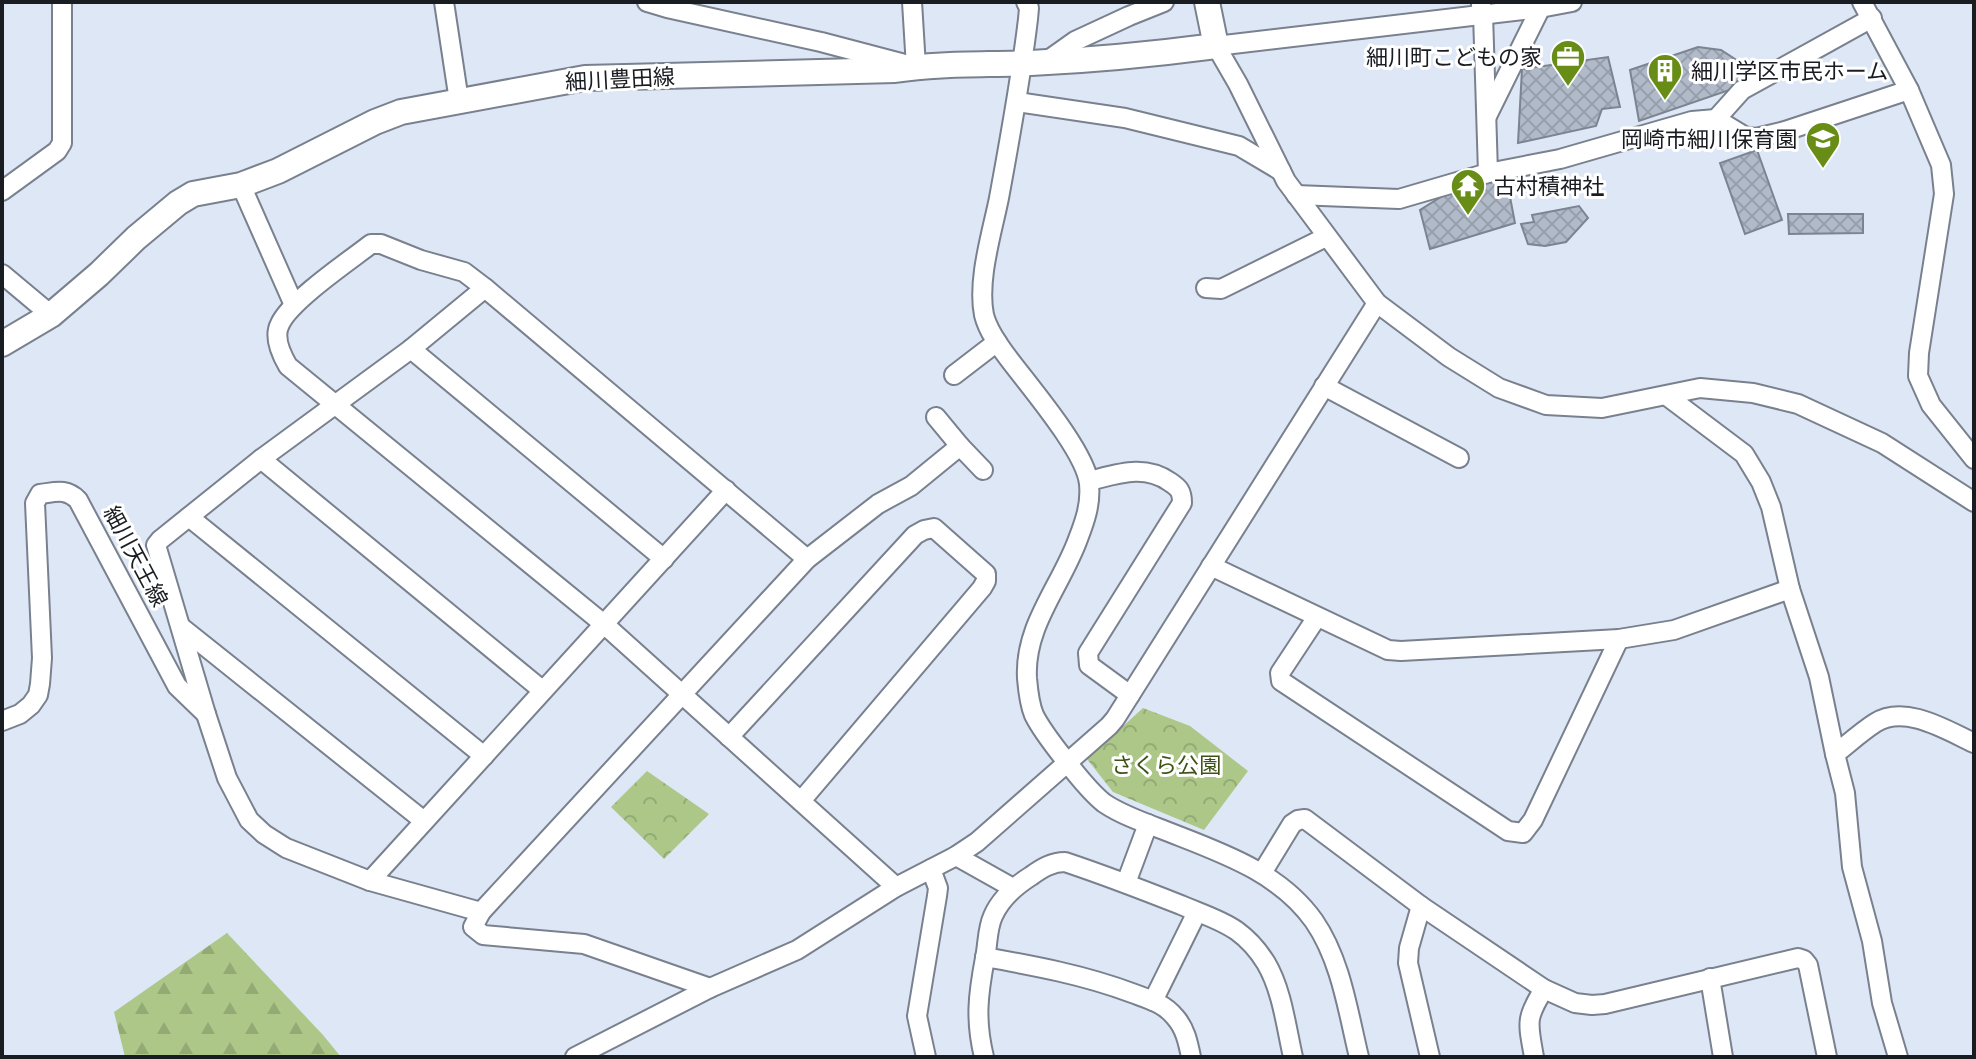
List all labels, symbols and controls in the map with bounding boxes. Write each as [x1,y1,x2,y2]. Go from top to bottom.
office icon: 細川町こどもの家 [1549,38,1587,88]
place label: 細川町こどもの家 [1366,43,1542,71]
building icon: 細川学区市民ホーム [1646,52,1684,102]
place label: 細川学区市民ホーム [1691,57,1888,85]
street label: 細川豊田線 [564,62,676,96]
school or university icon: 岡崎市細川保育園 [1804,120,1842,170]
place label: 岡崎市細川保育園 [1621,125,1797,153]
temple icon: 古村積神社 [1449,167,1487,217]
place label: 古村積神社 [1494,172,1604,200]
street label: 細川天王線 [98,501,174,611]
park label: さくら公園 [1111,751,1221,779]

